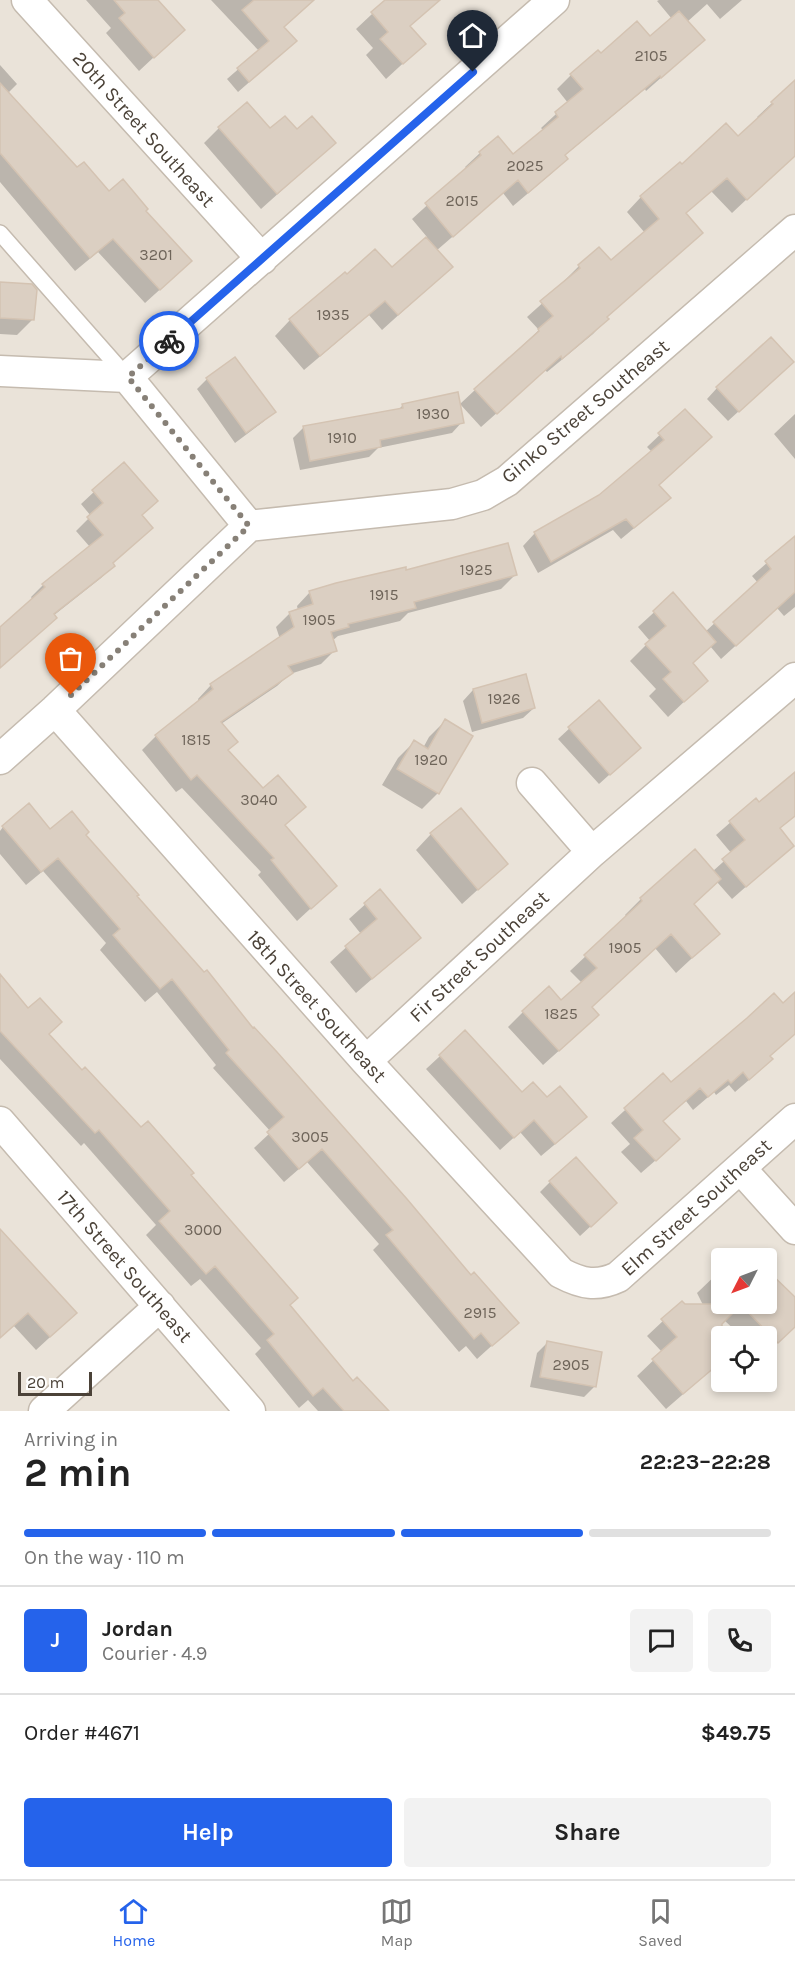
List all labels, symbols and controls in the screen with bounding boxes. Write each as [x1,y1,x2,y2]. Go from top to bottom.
pin [447,10,498,72]
icon: home [456,19,489,52]
house number: 2105 [634,46,668,65]
street label: 20th Street Southeast [68,47,220,212]
house number: 2025 [506,156,544,175]
house number: 2015 [445,191,479,210]
house number: 3201 [139,245,173,264]
house number: 1935 [316,305,350,324]
courier [139,311,199,371]
icon: bike [153,325,186,358]
street label: Ginko Street Southeast [497,334,674,488]
house number: 1930 [416,404,450,423]
house number: 1910 [327,428,357,447]
house number: 1925 [460,560,492,579]
house number: 1915 [370,585,398,604]
house number: 1905 [302,610,336,629]
pin [45,633,96,695]
icon: bag [54,642,87,675]
house number: 1926 [488,689,521,708]
house number: 1815 [181,730,211,749]
house number: 1920 [414,750,448,769]
house number: 3040 [240,790,278,809]
street label: Fir Street Southeast [405,886,554,1027]
street label: 18th Street Southeast [242,925,391,1088]
house number: 1905 [608,938,642,957]
house number: 1825 [544,1004,578,1023]
house number: 3005 [291,1127,329,1146]
street label: Elm Street Southeast [617,1134,776,1281]
street label: 17th Street Southeast [52,1186,197,1347]
house number: 3000 [184,1220,222,1239]
north arrow [711,1248,777,1314]
map controls [711,1248,777,1392]
house number: 2915 [464,1303,496,1322]
button: locate [711,1326,777,1392]
house number: 2905 [552,1355,590,1374]
scale bar [18,1369,92,1396]
text: 20 m [27,1373,65,1392]
text: Arriving in [24,1428,118,1451]
text: 22:23–22:28 [640,1449,771,1475]
text: 2 min [24,1450,132,1496]
text: On the way · 110 m [24,1546,185,1569]
button: chat [630,1609,693,1672]
button: phone [708,1609,771,1672]
text: Jordan [102,1616,173,1642]
text: J [51,1627,60,1653]
text: Courier · 4.9 [102,1642,207,1665]
text: Order #4671 [24,1720,140,1746]
text: $49.75 [701,1720,771,1746]
button: Help [24,1798,392,1867]
button: Share [404,1798,771,1867]
tab: Home [113,1895,155,1950]
tab: Map [380,1895,413,1950]
tab: Saved [638,1895,682,1950]

